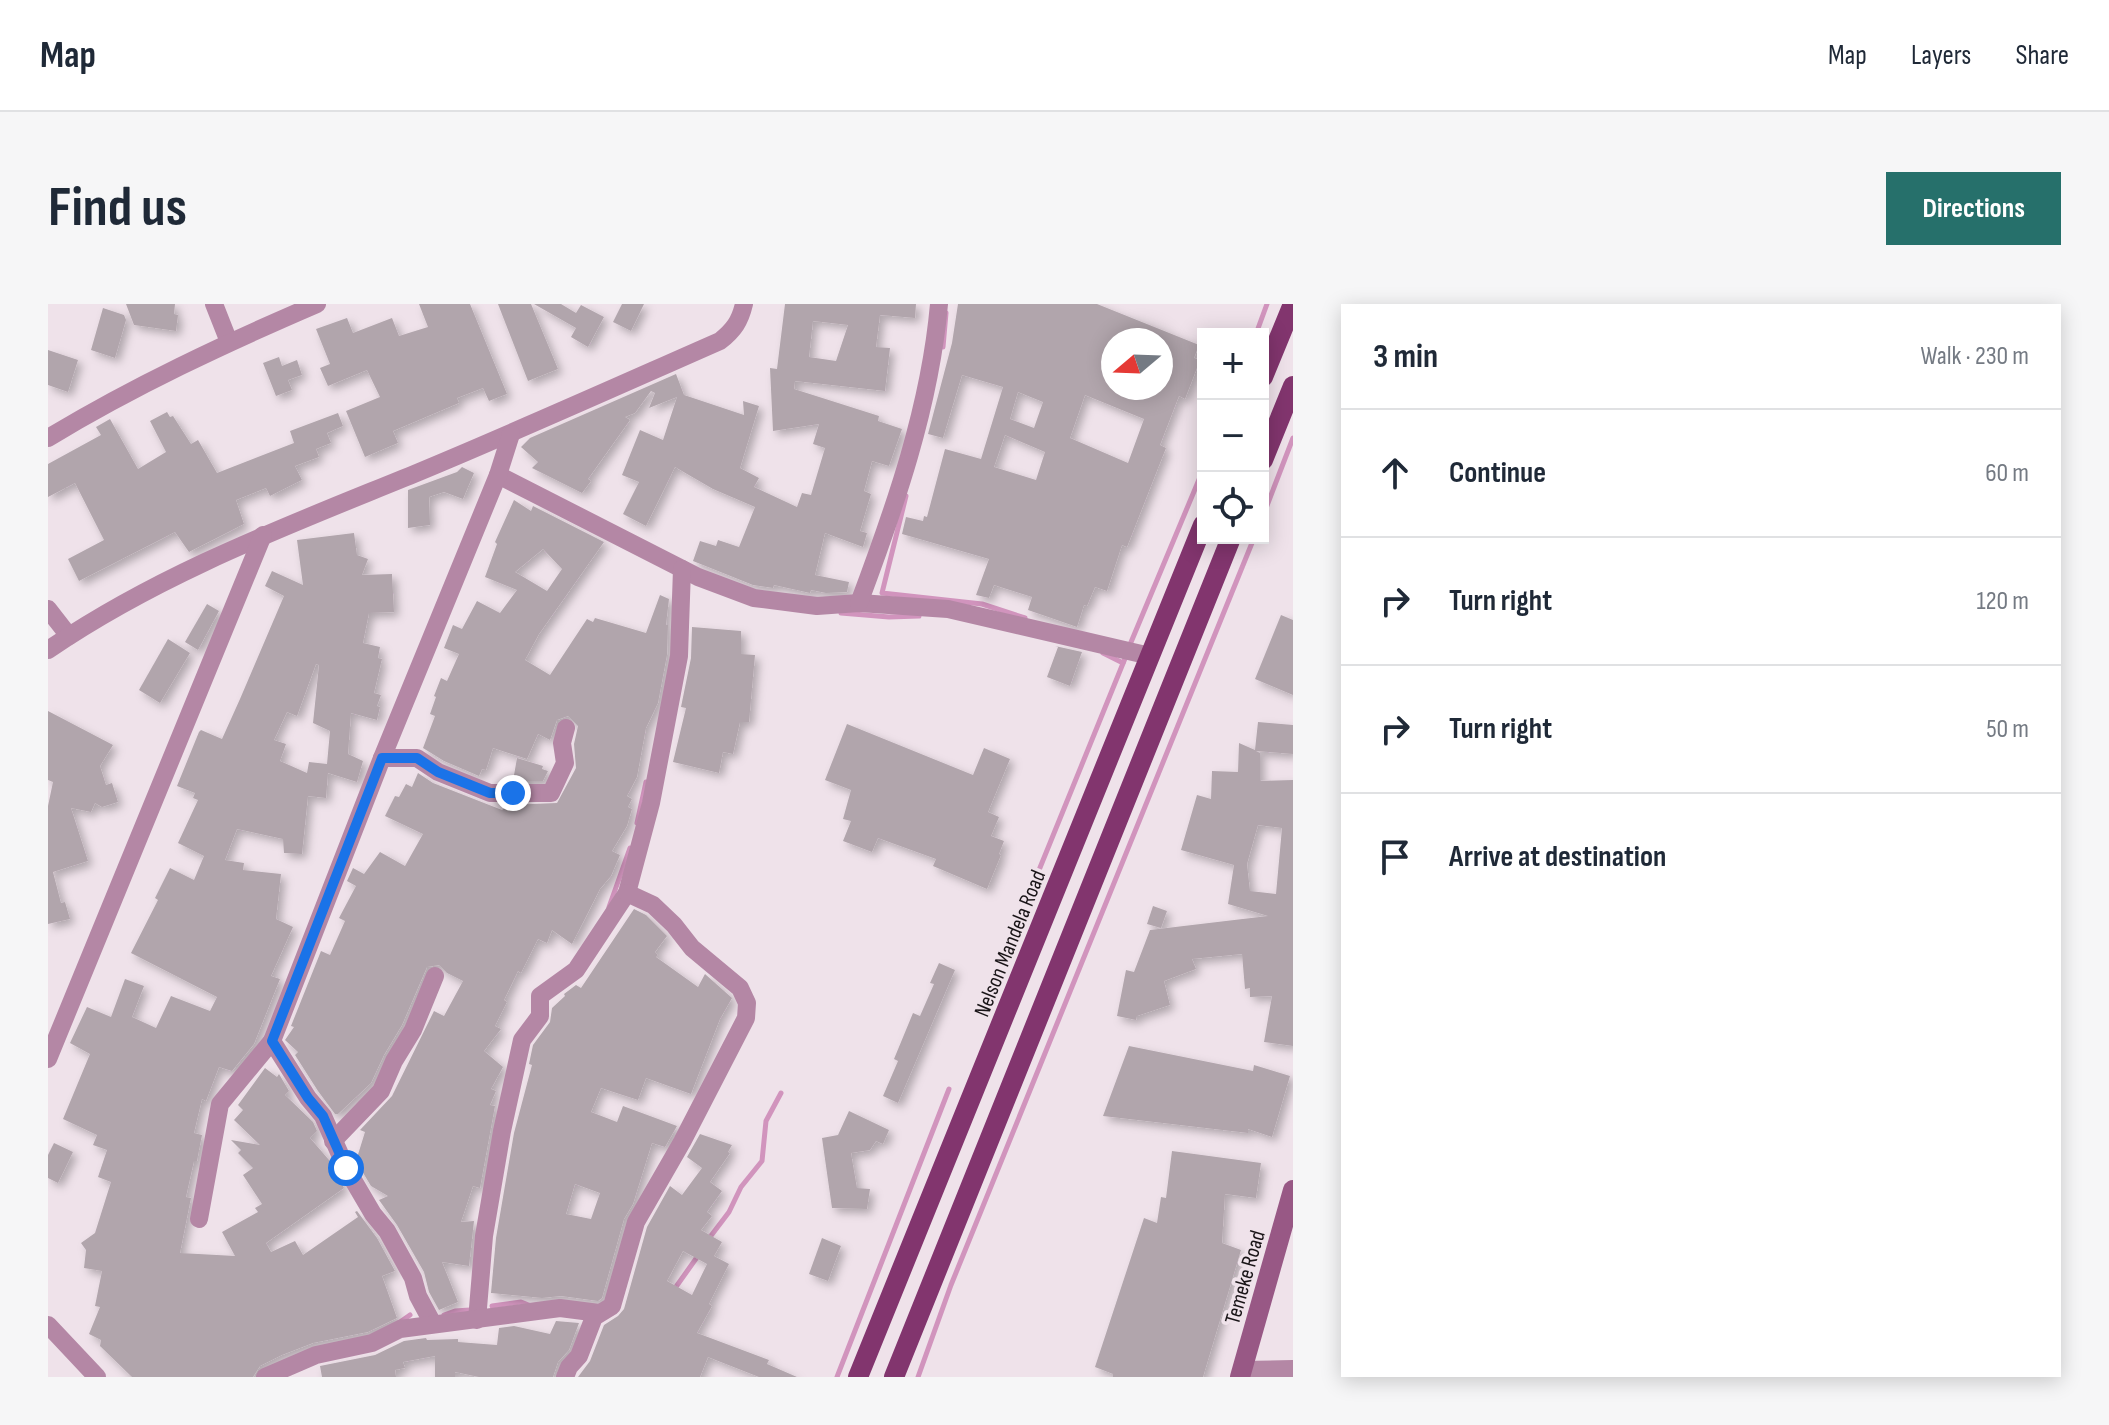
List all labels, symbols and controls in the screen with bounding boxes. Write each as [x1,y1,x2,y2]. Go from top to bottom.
text: Map [40,33,96,78]
text: Map [1828,39,1867,72]
text: Layers [1911,39,1971,72]
text: Share [2015,39,2069,72]
button: Directions [1886,172,2061,245]
text: Find us [48,175,187,242]
north arrow [1101,328,1173,400]
map controls [1197,328,1269,544]
button: + [1197,328,1269,400]
text: 3 min [1373,336,1438,377]
text: Walk · 230 m [1920,341,2029,372]
button: − [1197,400,1269,472]
icon: ahead [1373,451,1417,495]
text: Continue [1449,455,1546,491]
text: 60 m [1985,458,2029,489]
button: locate [1197,472,1269,544]
icon: right [1373,579,1417,623]
text: Turn right [1449,583,1552,619]
text: 120 m [1976,586,2029,617]
icon: right [1373,707,1417,751]
text: Turn right [1449,711,1552,747]
text: 50 m [1986,714,2029,745]
route end [495,775,531,811]
icon: arrive [1373,835,1417,879]
text: Arrive at destination [1449,839,1666,875]
street label: Nelson Mandela Road [969,866,1052,1021]
route start [328,1150,364,1186]
street label: Temeke Road [1219,1227,1272,1327]

